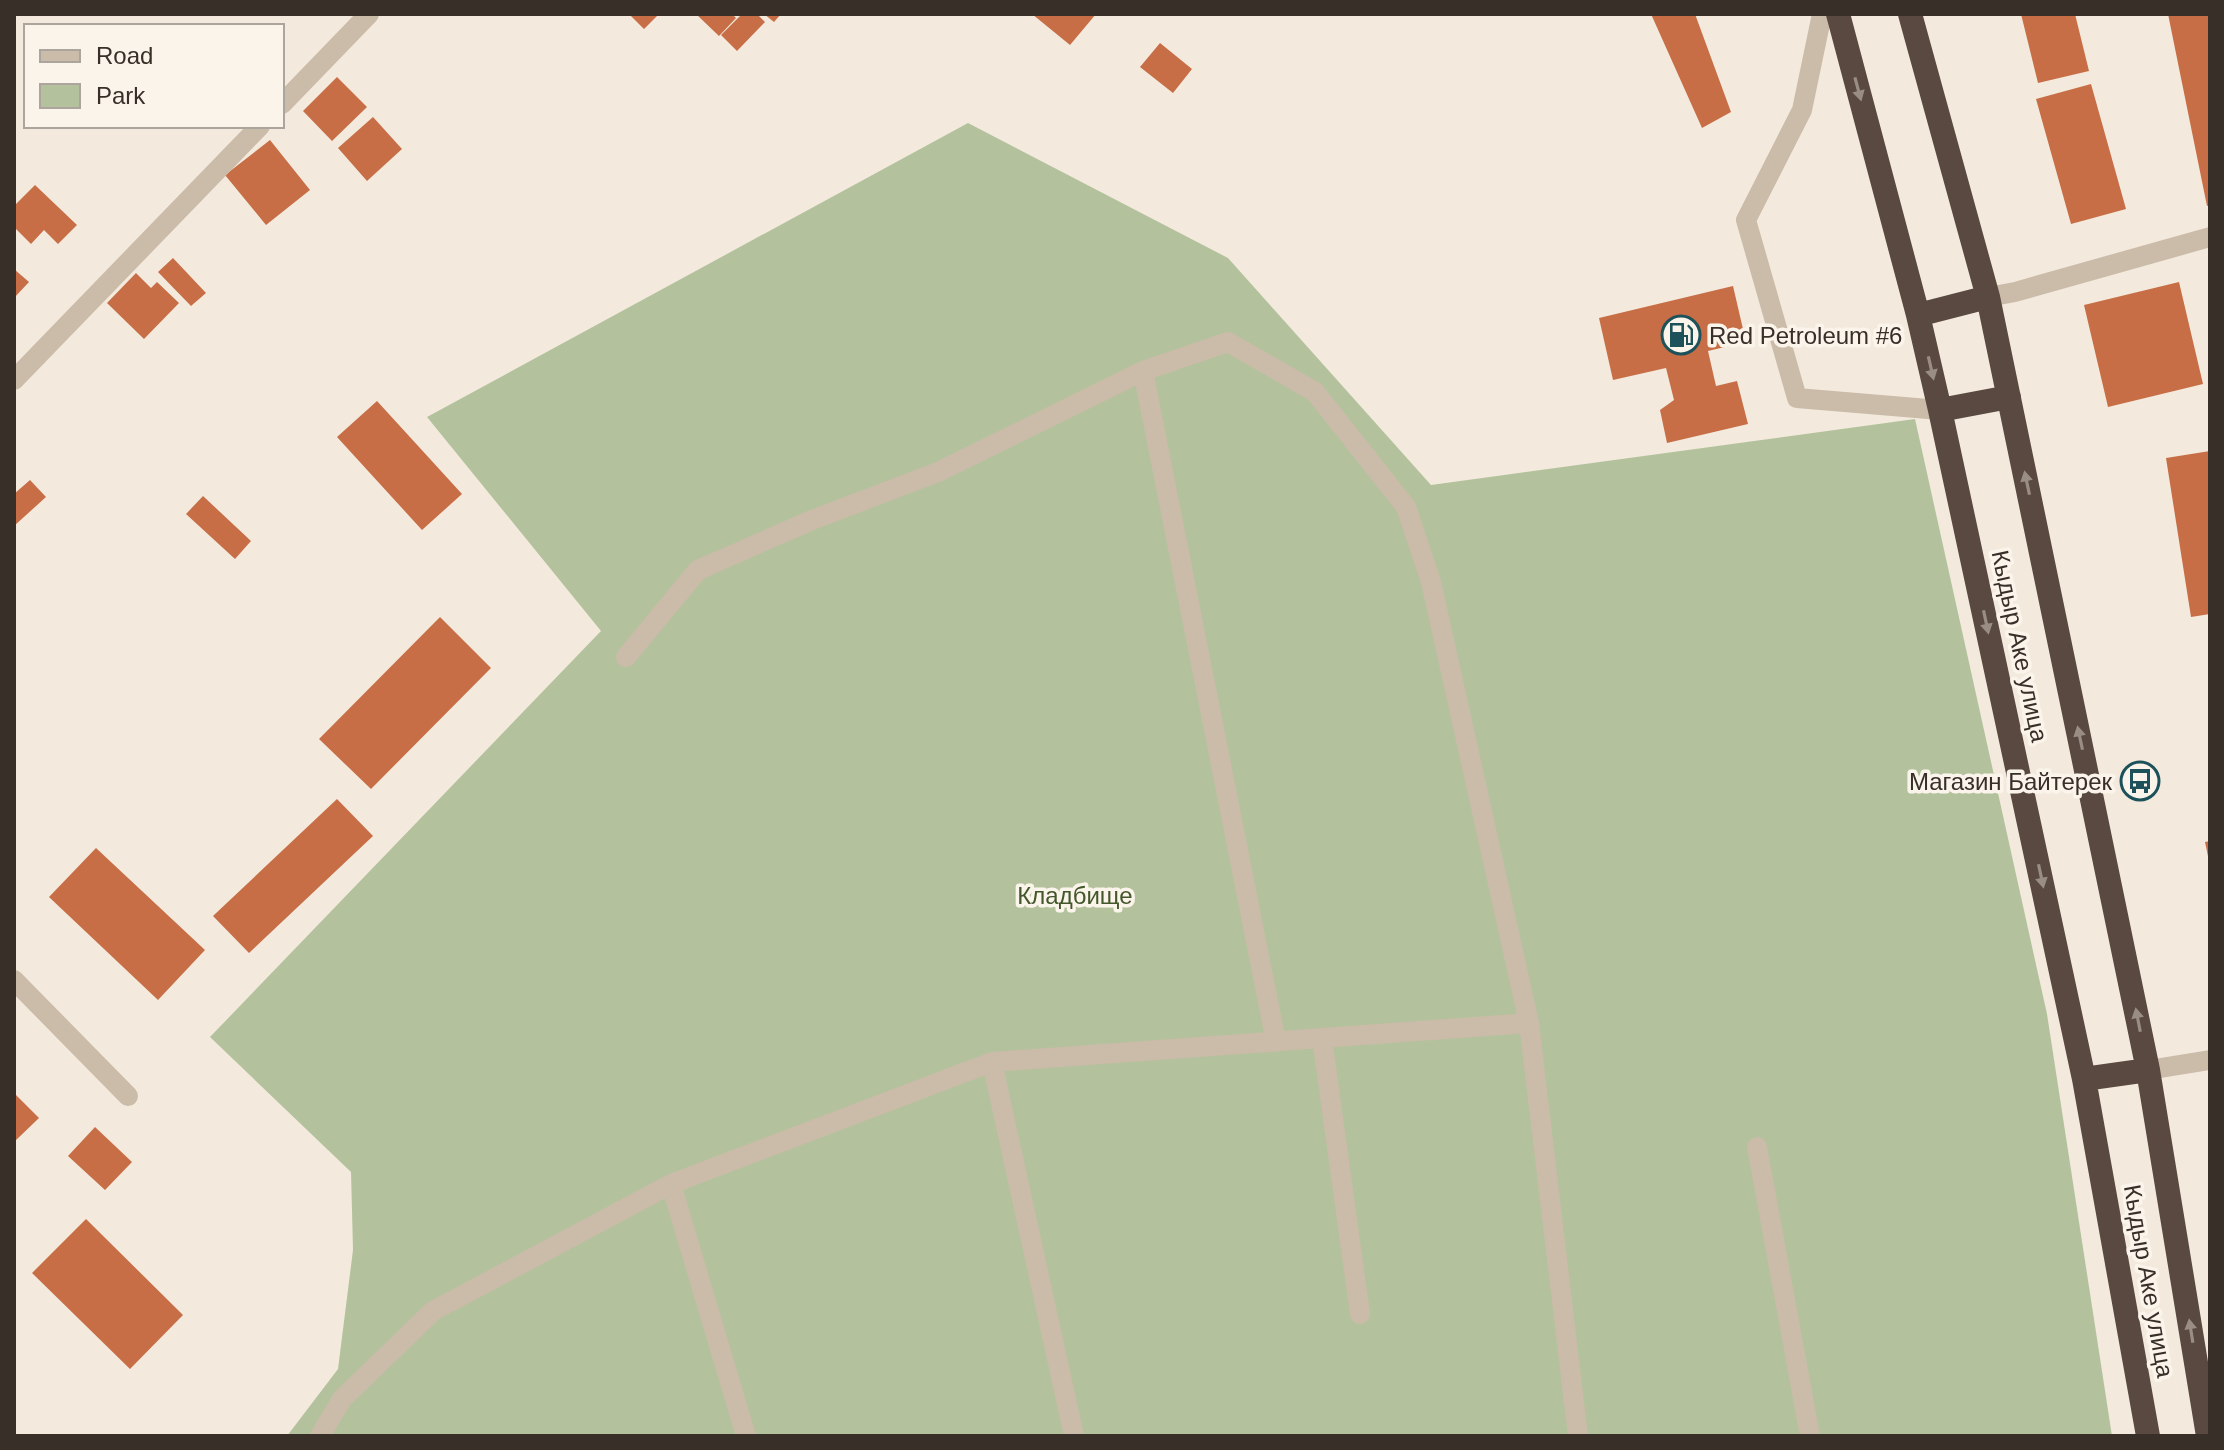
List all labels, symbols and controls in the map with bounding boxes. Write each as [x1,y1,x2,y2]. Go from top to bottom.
legend [24,24,284,128]
text: Road [96,42,153,69]
one-way arrow [1853,77,1865,102]
text: Park [96,82,146,109]
fuel station icon: Red Petroleum #6 [1660,314,1702,356]
place label: Red Petroleum #6 [1709,322,1902,349]
one-way arrow [1925,356,1937,381]
one-way arrow [2020,471,2032,496]
street label: Кыдыр Аке улица [1986,548,2054,745]
one-way arrow [1980,610,1993,635]
one-way arrow [2073,725,2086,750]
bus stop icon: Магазин Байтерек [2119,760,2161,802]
place label: Магазин Байтерек [1909,768,2113,795]
one-way arrow [2035,864,2048,889]
park label: Кладбище [1017,882,1133,909]
one-way arrow [2131,1007,2143,1032]
street label: Кыдыр Аке улица [2119,1182,2179,1380]
one-way arrow [2184,1319,2197,1344]

